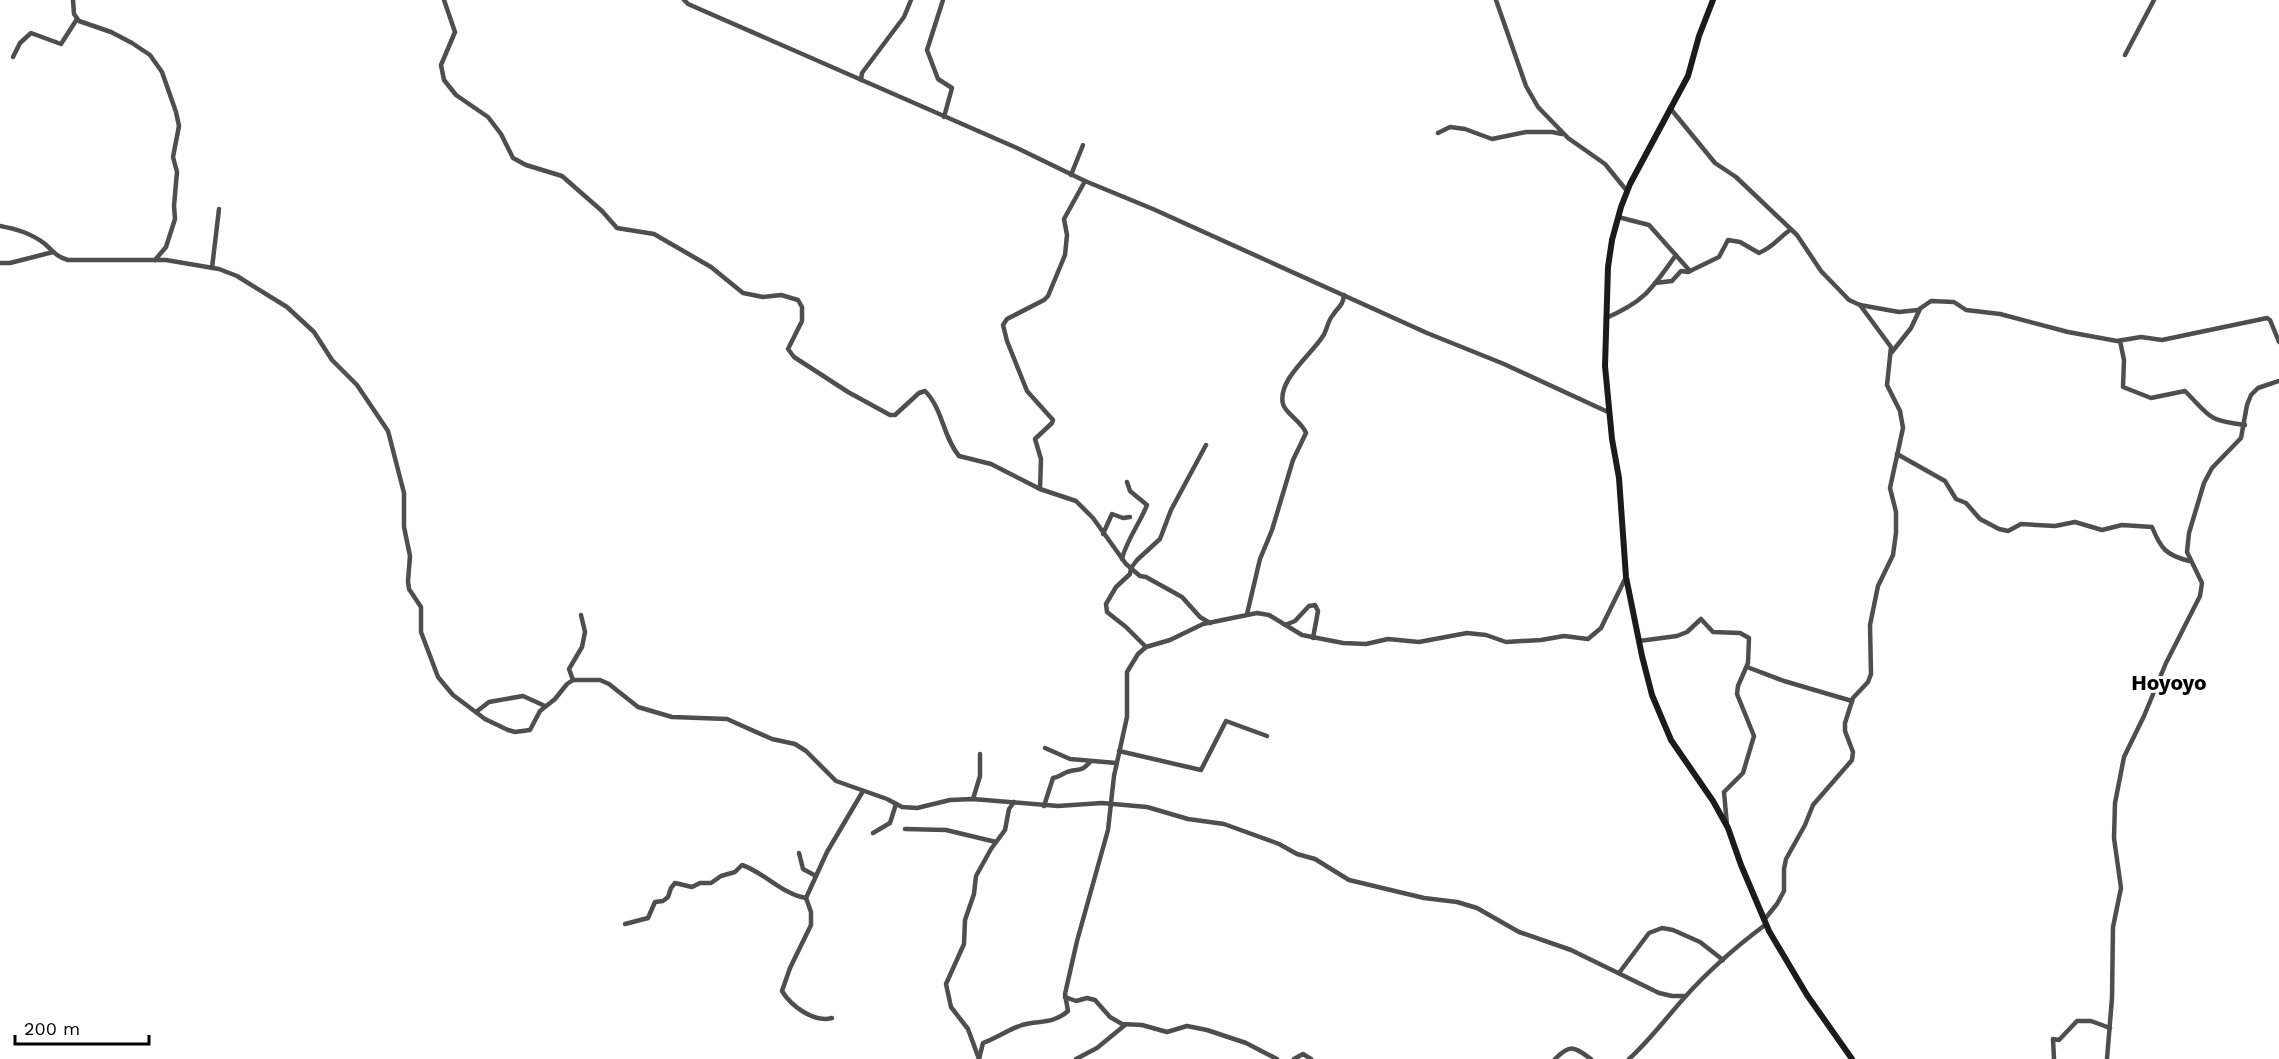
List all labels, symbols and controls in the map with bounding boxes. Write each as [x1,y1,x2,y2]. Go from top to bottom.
district label: Hoyoyo [2131,670,2207,695]
scale bar [15,1008,148,1046]
text: 200 m [24,1018,80,1039]

